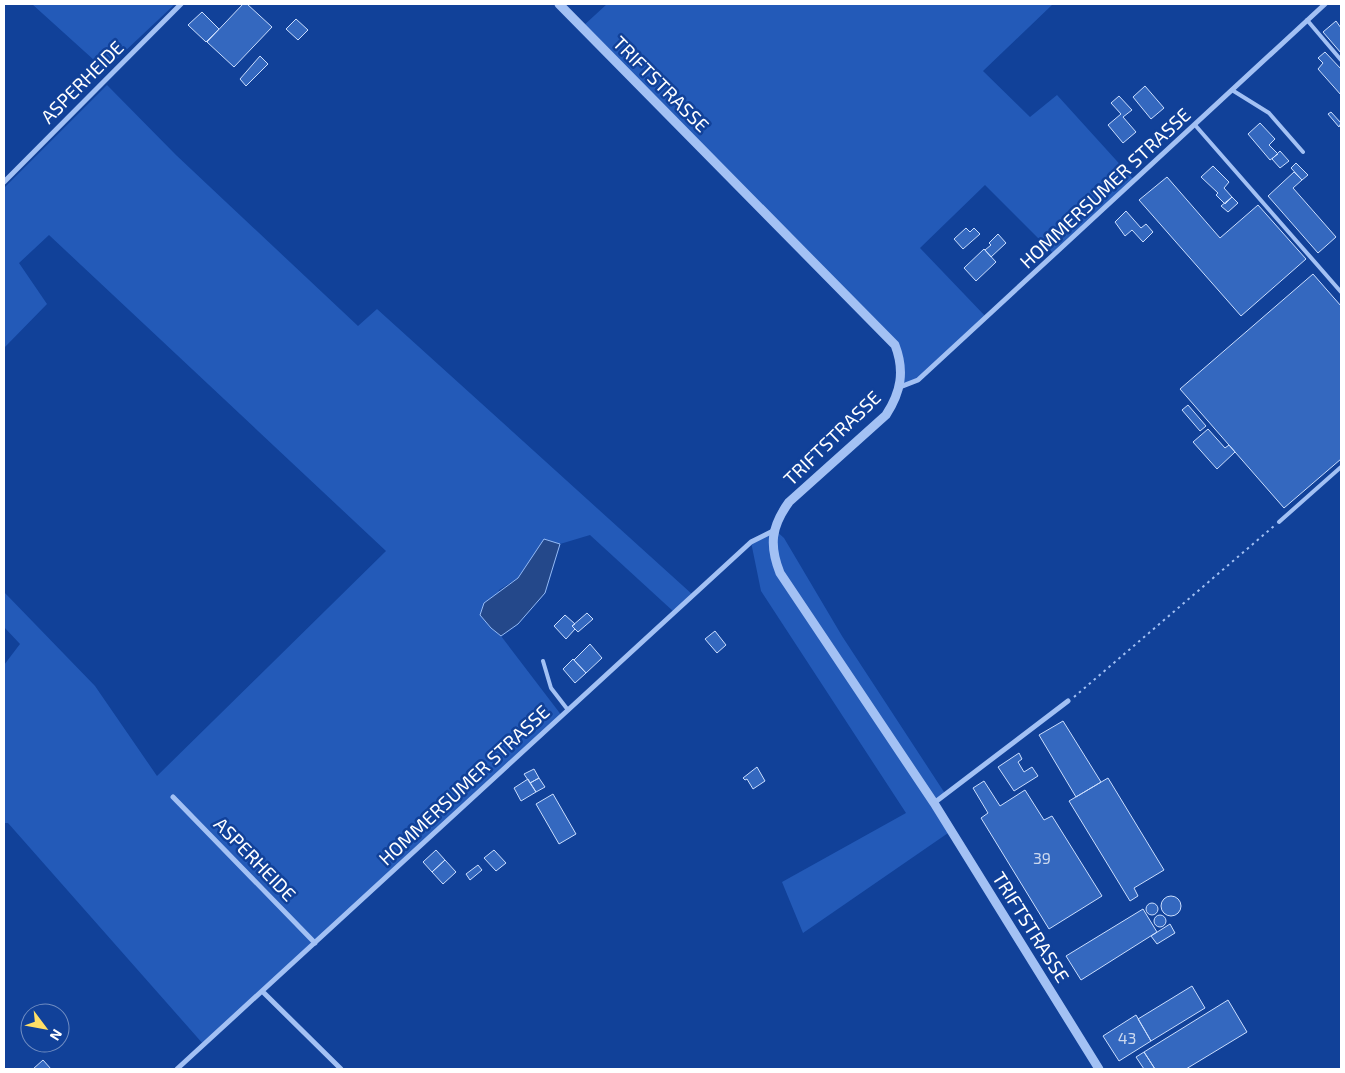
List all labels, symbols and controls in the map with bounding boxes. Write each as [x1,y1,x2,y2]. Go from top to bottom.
street label: TRIFTSTRASSE [609,31,714,136]
street label: ASPERHEIDE [35,35,128,128]
street label: HOMMERSUMER STRASSE [1015,103,1195,273]
street label: TRIFTSTRASSE [778,386,885,490]
street label: HOMMERSUMER STRASSE [374,700,554,870]
street label: ASPERHEIDE [210,812,301,905]
house number: 39 [1033,848,1051,867]
street label: TRIFTSTRASSE [988,867,1075,986]
north arrow [20,1003,70,1053]
text: N [47,1026,66,1044]
house number: 43 [1118,1028,1136,1047]

